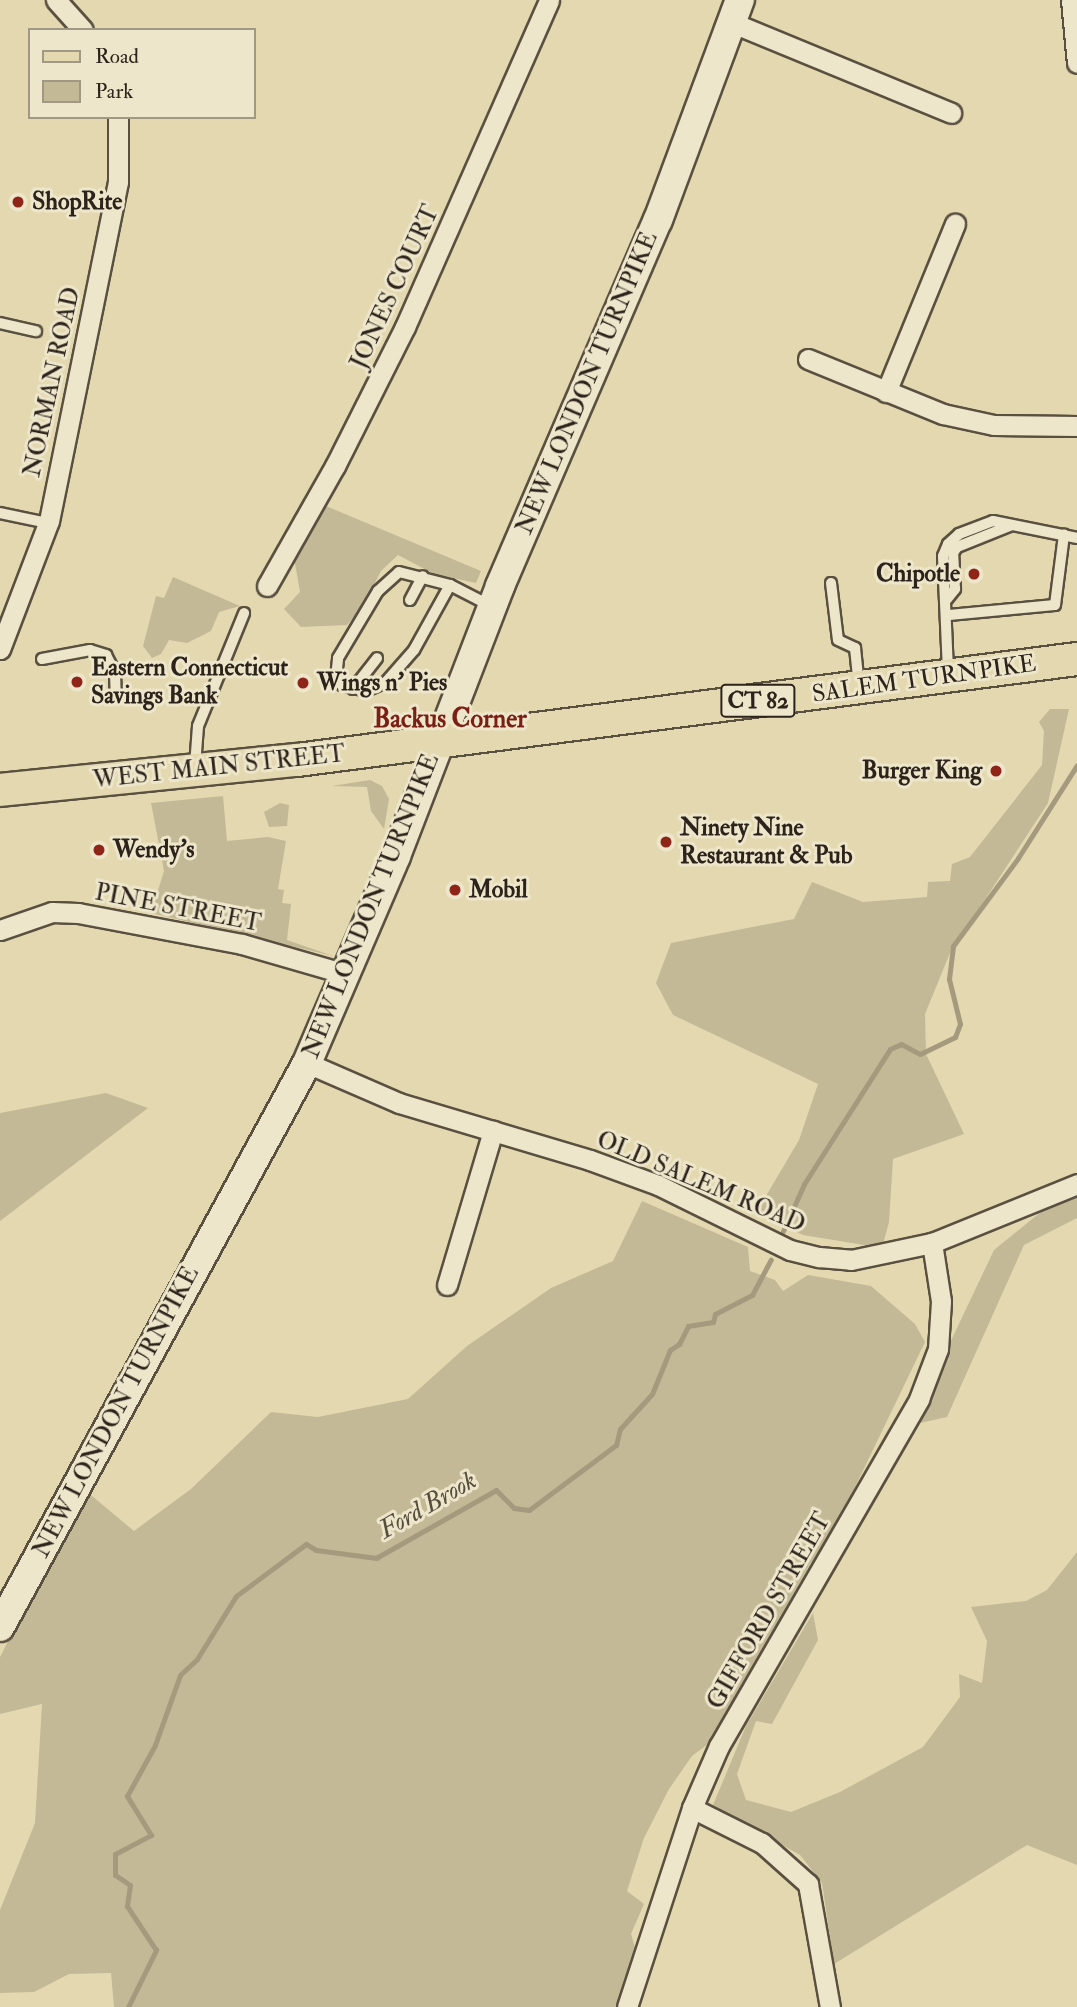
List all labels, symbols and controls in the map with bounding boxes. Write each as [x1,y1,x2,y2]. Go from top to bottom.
legend [28,28,256,119]
text: Road [95,43,139,70]
text: Park [95,78,133,105]
place label: ShopRite [32,188,122,216]
marker: ShopRite [10,194,26,210]
street label: JONES COURT [344,201,446,373]
street label: NEW LONDON TURNPIKE [510,227,664,539]
street label: NORMAN ROAD [18,284,86,480]
place label: Chipotle [876,560,960,588]
marker: Chipotle [966,566,982,582]
street label: SALEM TURNPIKE [810,649,1038,709]
place label: Eastern Connecticut Savings Bank [91,654,288,710]
place label: Wings n' Pies [317,669,447,697]
marker: Eastern Connecticut Savings Bank [69,674,85,690]
marker: Wings n' Pies [295,675,311,691]
road number: CT 82 [720,681,796,720]
district label: Backus Corner [373,704,527,736]
street label: WEST MAIN STREET [92,739,346,795]
street label: NEW LONDON TURNPIKE [297,750,445,1062]
place label: Burger King [862,757,982,785]
marker: Burger King [988,763,1004,779]
place label: Ninety Nine Restaurant & Pub [680,814,852,870]
marker: Ninety Nine Restaurant & Pub [658,834,674,850]
place label: Wendy's [113,836,194,864]
marker: Wendy's [91,842,107,858]
place label: Mobil [469,876,528,904]
street label: PINE STREET [93,878,263,938]
marker: Mobil [447,882,463,898]
street label: OLD SALEM ROAD [592,1125,810,1239]
street label: NEW LONDON TURNPIKE [27,1261,205,1563]
water label: Ford Brook [374,1466,482,1546]
street label: GIFFORD STREET [701,1508,837,1714]

